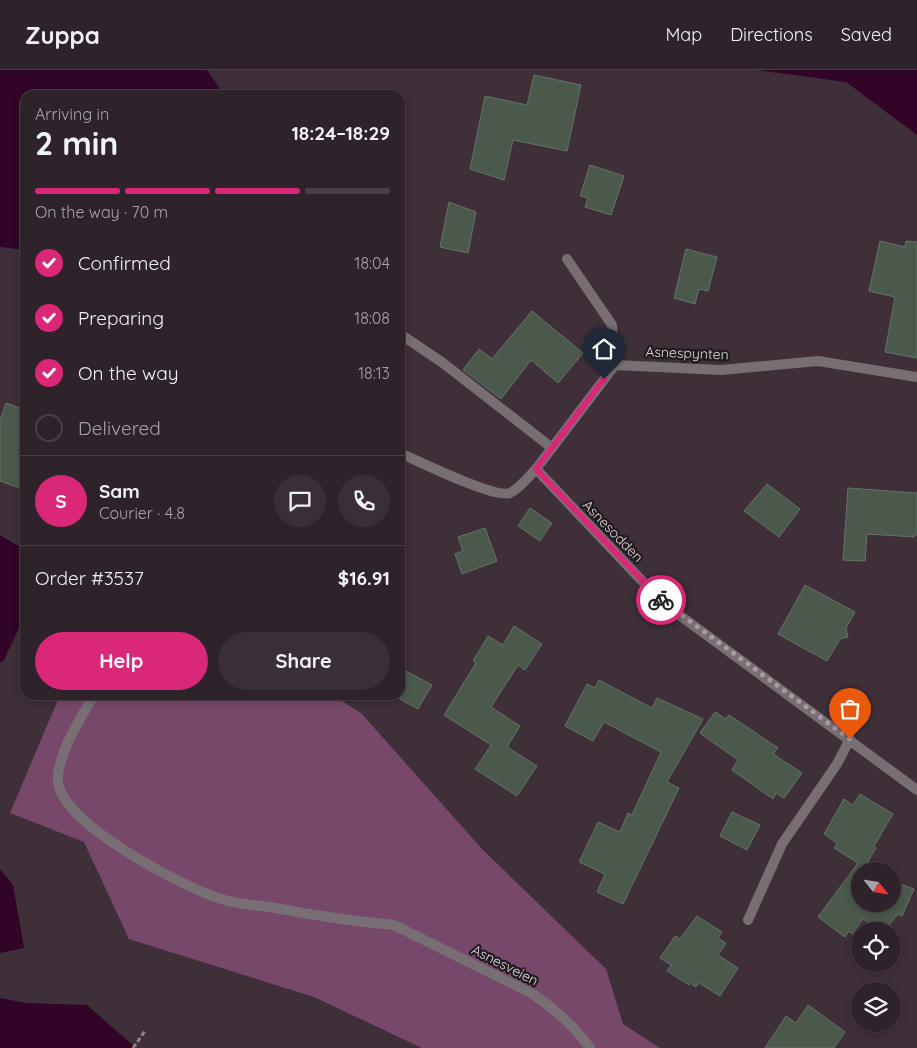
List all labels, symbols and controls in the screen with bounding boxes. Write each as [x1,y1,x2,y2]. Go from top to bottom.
text: Zuppa [25,20,100,50]
text: Map [665,23,702,46]
text: Directions [730,23,813,46]
text: Saved [841,23,892,46]
text: Arriving in [35,104,109,124]
text: 18:24–18:29 [291,121,390,145]
text: 2 min [35,123,118,163]
text: On the way · 70 m [35,202,168,222]
icon: check [35,249,63,277]
text: Confirmed [78,251,171,275]
text: 18:04 [354,253,390,273]
icon: check [35,304,63,332]
text: Preparing [78,306,164,330]
text: 18:08 [354,308,390,328]
pin [583,328,625,379]
icon: home [590,335,618,363]
street label: Asnespynten [645,343,729,363]
icon: check [35,359,63,387]
text: On the way [78,361,179,385]
text: 18:13 [358,363,390,383]
text: Delivered [78,416,161,440]
button: chat [274,475,326,527]
button: phone [338,475,390,527]
text: Sam [99,479,140,503]
text: S [55,489,67,513]
street label: Asnesodden [579,496,647,566]
text: Courier · 4.8 [99,503,185,523]
text: Order #3537 [35,566,144,590]
text: $16.91 [338,566,390,590]
courier [636,575,686,625]
icon: bike [647,586,675,614]
button: Help [35,632,208,690]
button: Share [218,632,390,690]
pin [829,688,871,739]
icon: bag [836,695,864,723]
north arrow [851,862,901,912]
map controls [851,862,901,1032]
button: locate [851,922,901,972]
street label: Asnesveien [469,941,541,989]
button: layers [851,982,901,1032]

